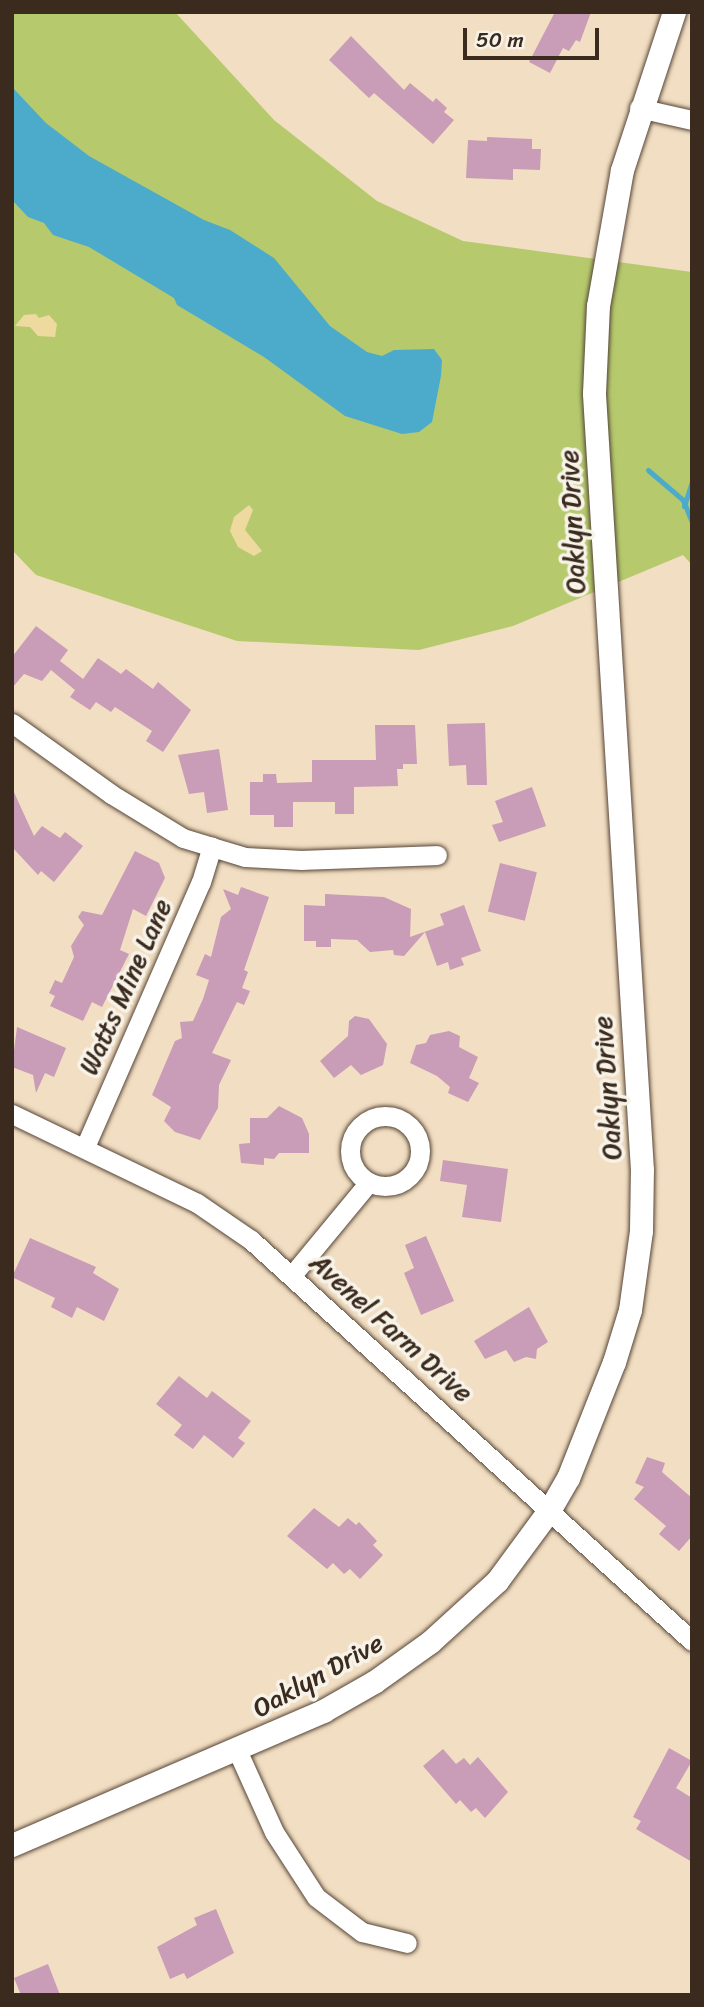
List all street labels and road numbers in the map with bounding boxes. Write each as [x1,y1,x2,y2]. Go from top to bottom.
street label: Oaklyn Drive [554,449,592,595]
street label: Watts Mine Lane [73,895,179,1079]
street label: Oaklyn Drive [587,1015,629,1161]
street label: Avenel Farm Drive [303,1247,479,1409]
street label: Oaklyn Drive [247,1627,389,1725]

